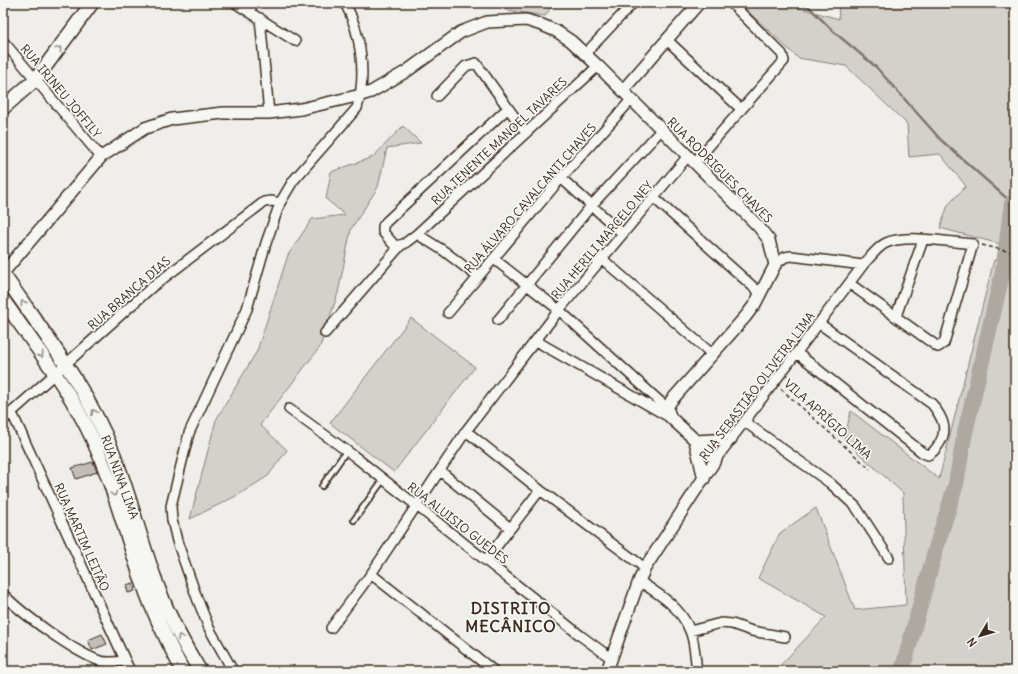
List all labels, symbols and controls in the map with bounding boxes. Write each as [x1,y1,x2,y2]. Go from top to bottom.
street label: RUA IRINEU JOFFILY [18,41,105,141]
one-way arrow [54,47,61,54]
street label: RUA TENENTE MANOEL TAVARES [428,74,570,208]
street label: RUA RODRIGUES CHAVES [664,114,776,226]
street label: RUA ÁLVARO CAVALCANTI CHAVES [461,120,599,276]
street label: RUA HERILI MARCELO NEY [548,178,656,302]
street label: RUA BRANCA DIAS [85,253,173,333]
one-way arrow [20,300,28,307]
street label: RUA SEBASTIÃO OLIVEIRA LIMA [696,309,818,463]
one-way arrow [36,351,44,358]
street label: VILA APRÍGIO LIMA [781,376,875,462]
one-way arrow [91,409,98,416]
street label: RUA NINA LIMA [98,433,142,521]
street label: RUA ALUISIO GUEDES [405,479,512,567]
street label: RUA MARTIM LEITÃO [51,481,113,593]
one-way arrow [109,491,118,498]
district label: DISTRITO MECÂNICO [465,598,557,636]
north arrow [960,616,1000,656]
one-way arrow [178,634,185,642]
text: N [964,635,980,649]

